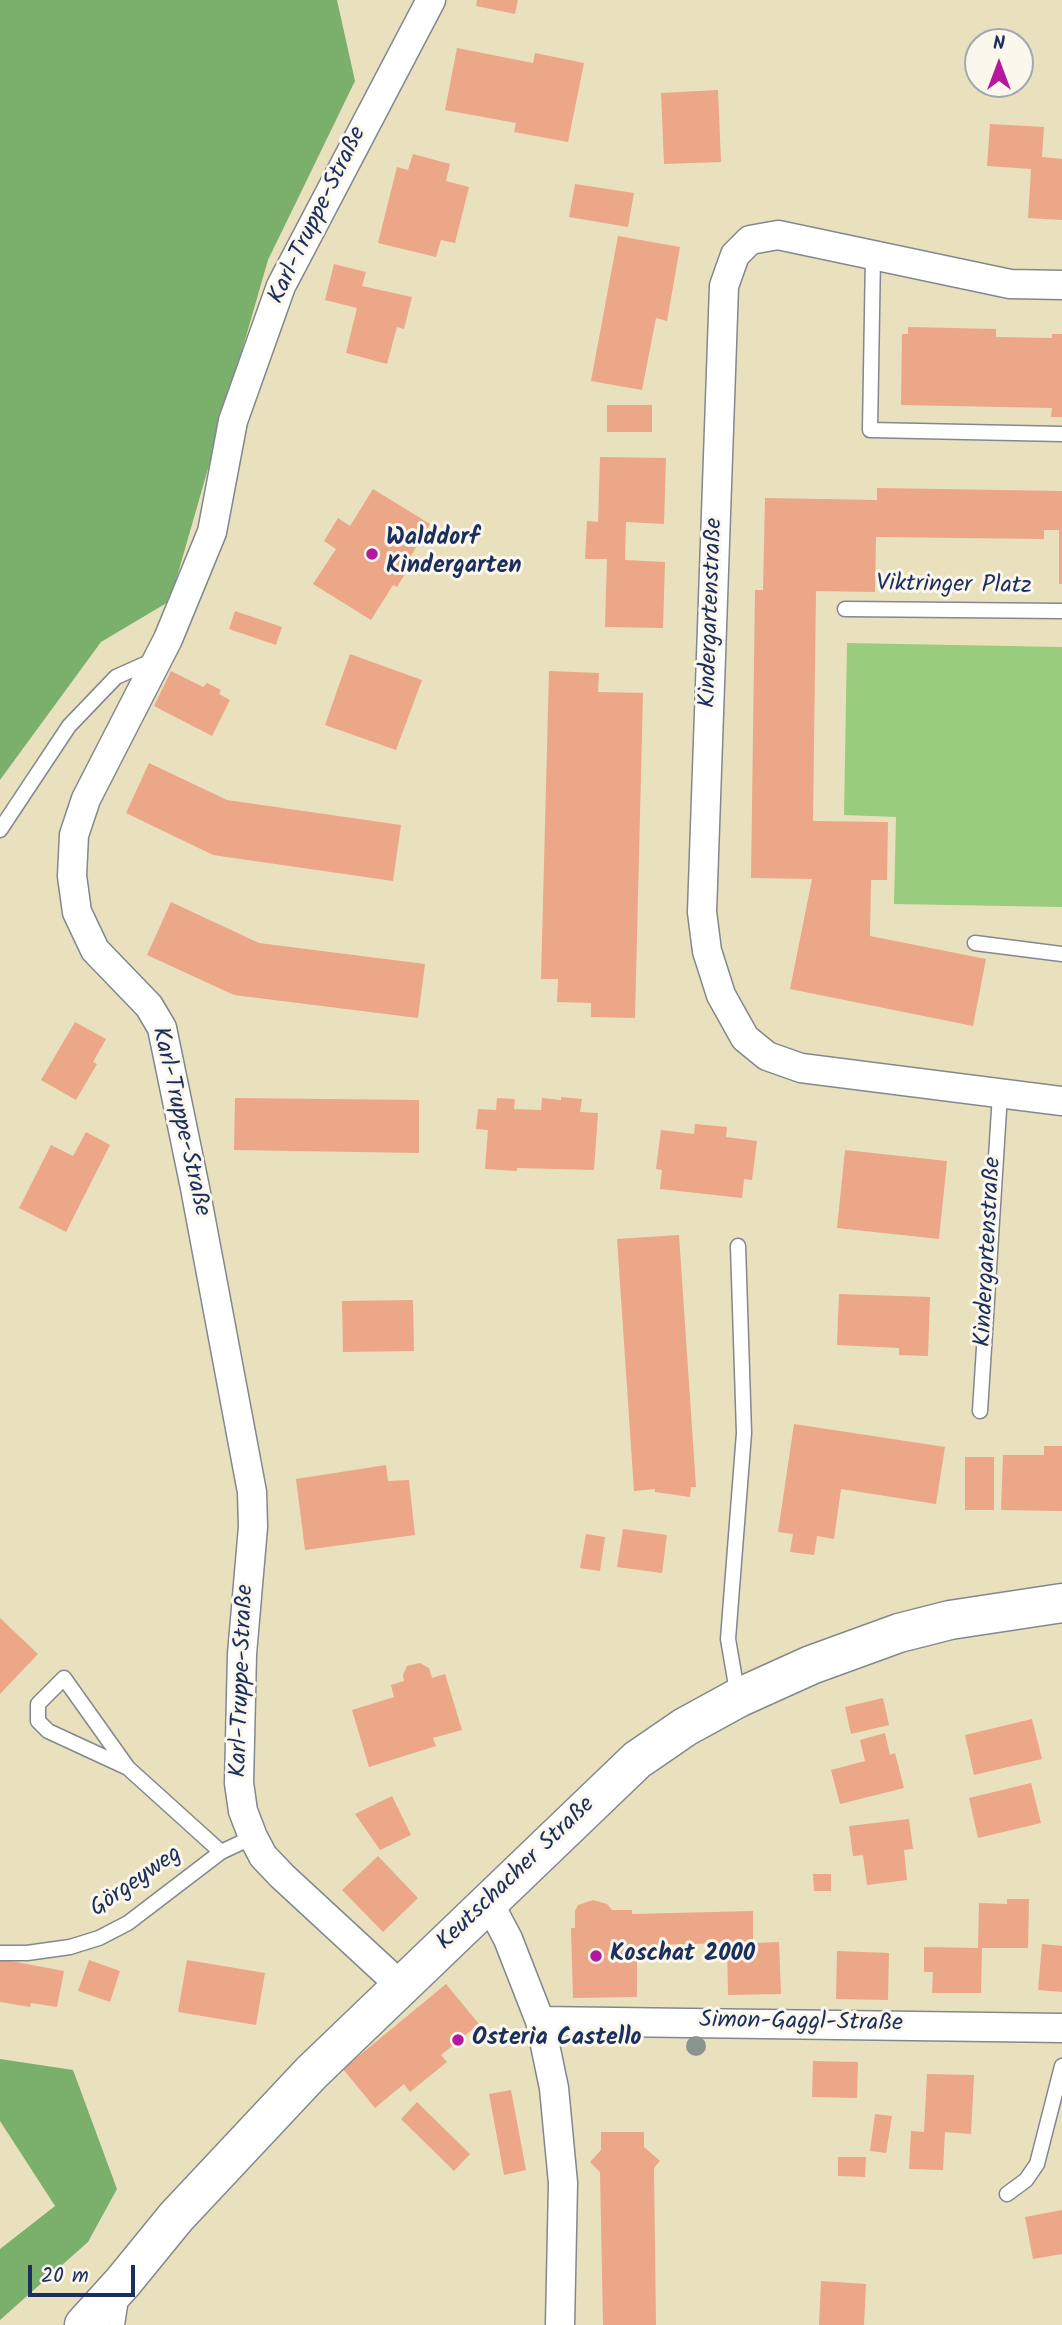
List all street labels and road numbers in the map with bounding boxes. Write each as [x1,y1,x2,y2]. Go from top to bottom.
street label: Karl-Truppe-Straße [264,123,374,309]
street label: Kindergartenstraße [695,517,731,709]
street label: Viktringer Platz [876,571,1032,603]
street label: Karl-Truppe-Straße [143,1025,215,1219]
street label: Kindergartenstraße [971,1156,1009,1348]
street label: Karl-Truppe-Straße [226,1584,262,1778]
street label: Keutschacher Straße [432,1792,602,1958]
street label: Görgeyweg [86,1841,188,1925]
street label: Simon-Gaggl-Straße [699,2008,903,2040]

